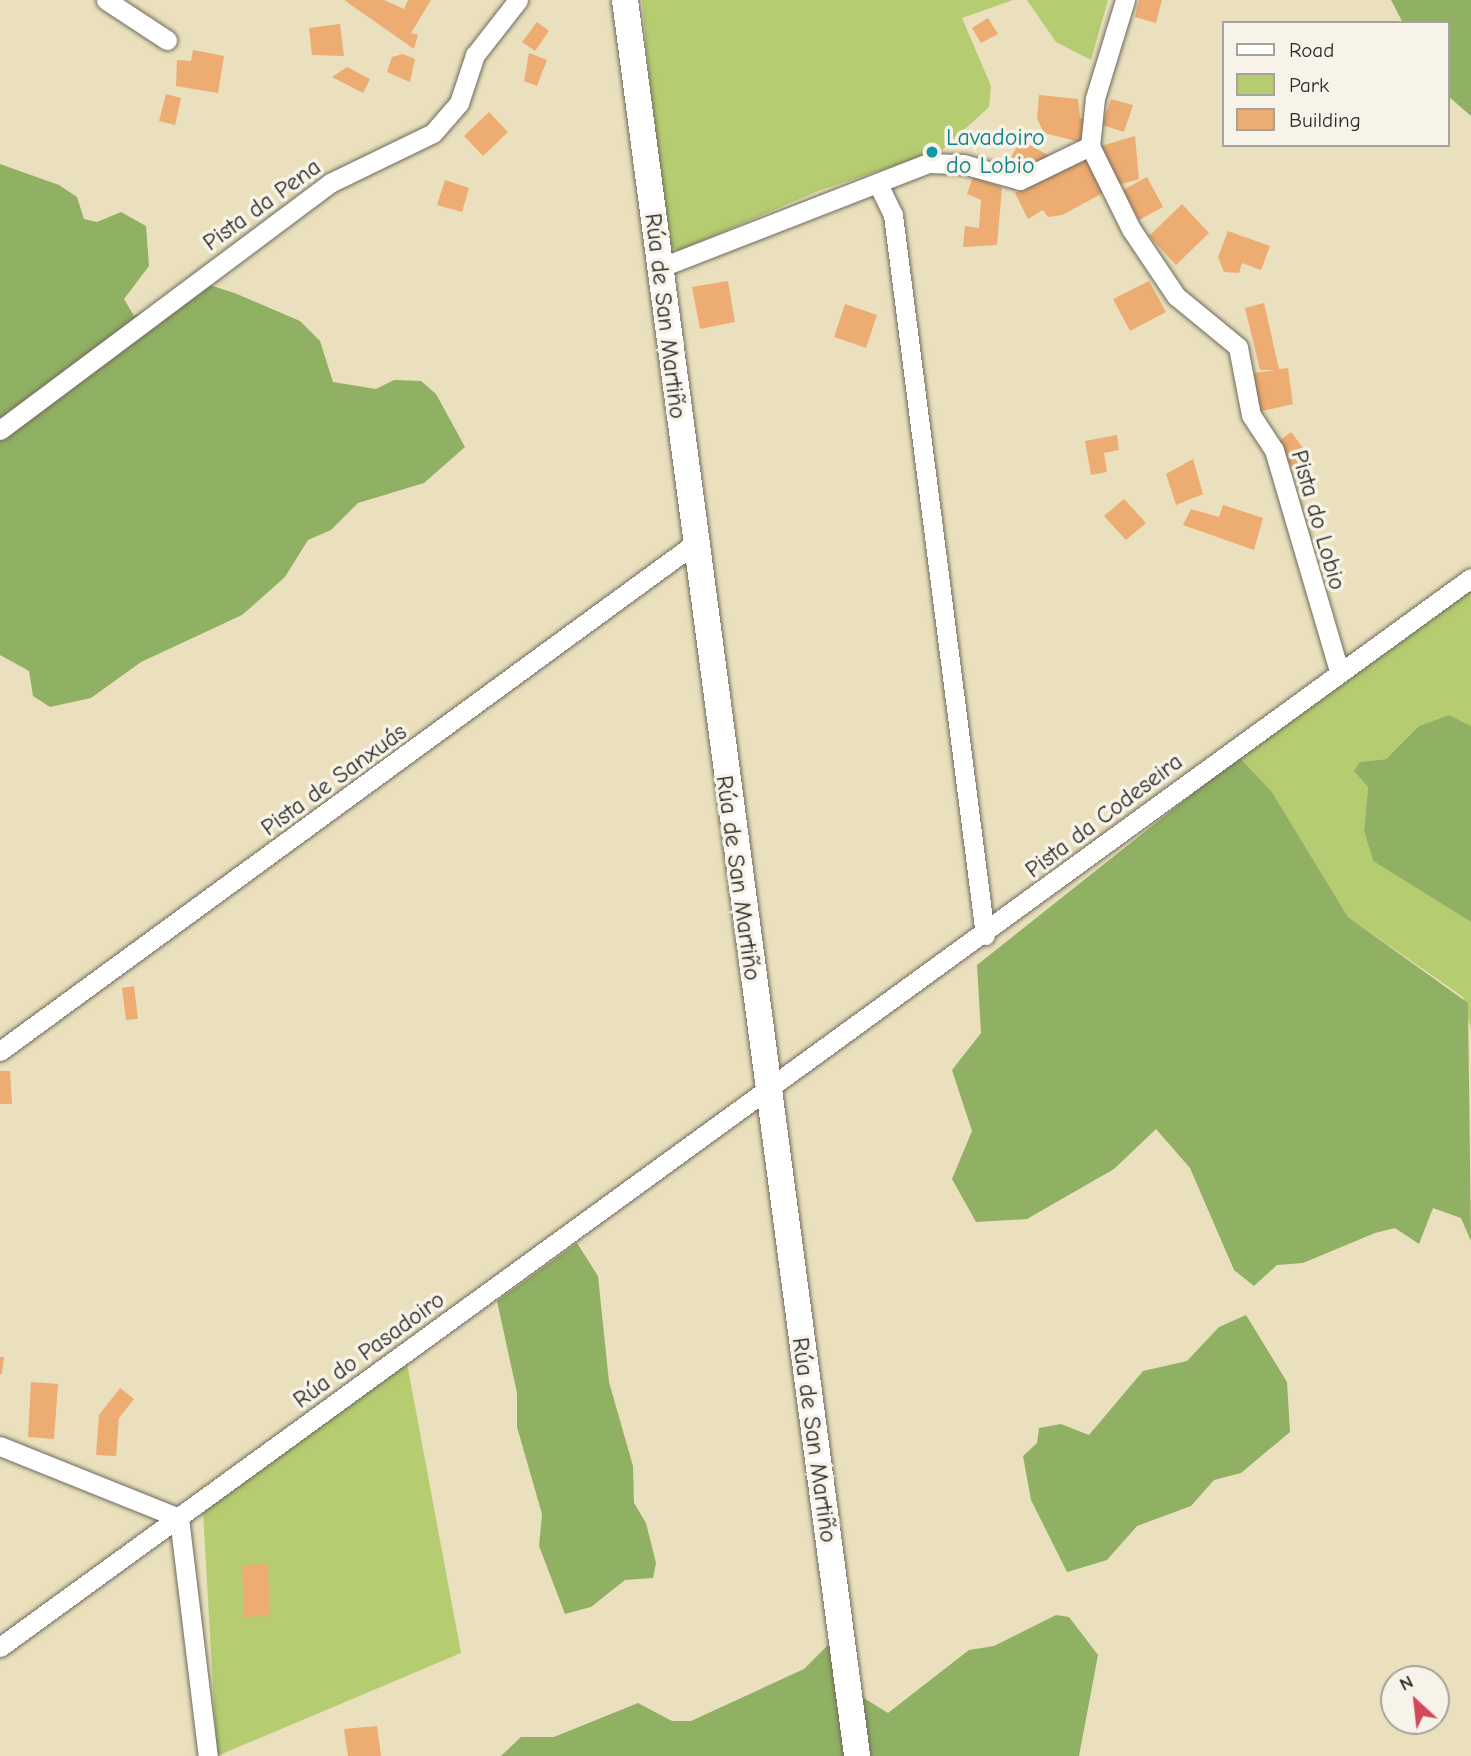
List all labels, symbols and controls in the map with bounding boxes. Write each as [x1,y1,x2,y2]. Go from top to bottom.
legend [1222,21,1450,147]
text: Road [1289,38,1334,62]
text: Park [1289,73,1329,97]
text: Building [1289,108,1361,132]
place label: Lavadoiro do Lobio [946,124,1045,180]
marker: Lavadoiro do Lobio [924,144,940,160]
street label: Pista da Pena [197,153,327,257]
street label: Rúa de San Martiño [638,212,692,420]
street label: Pista do Lobio [1284,447,1352,593]
street label: Pista de Sanxuás [256,717,412,843]
street label: Pista da Codeseira [1020,747,1188,885]
street label: Rúa de San Martiño [709,774,767,982]
street label: Rúa do Pasadoiro [288,1285,450,1415]
street label: Rúa de San Martiño [785,1336,843,1544]
north arrow [1380,1665,1450,1735]
text: N [1396,1670,1417,1696]

